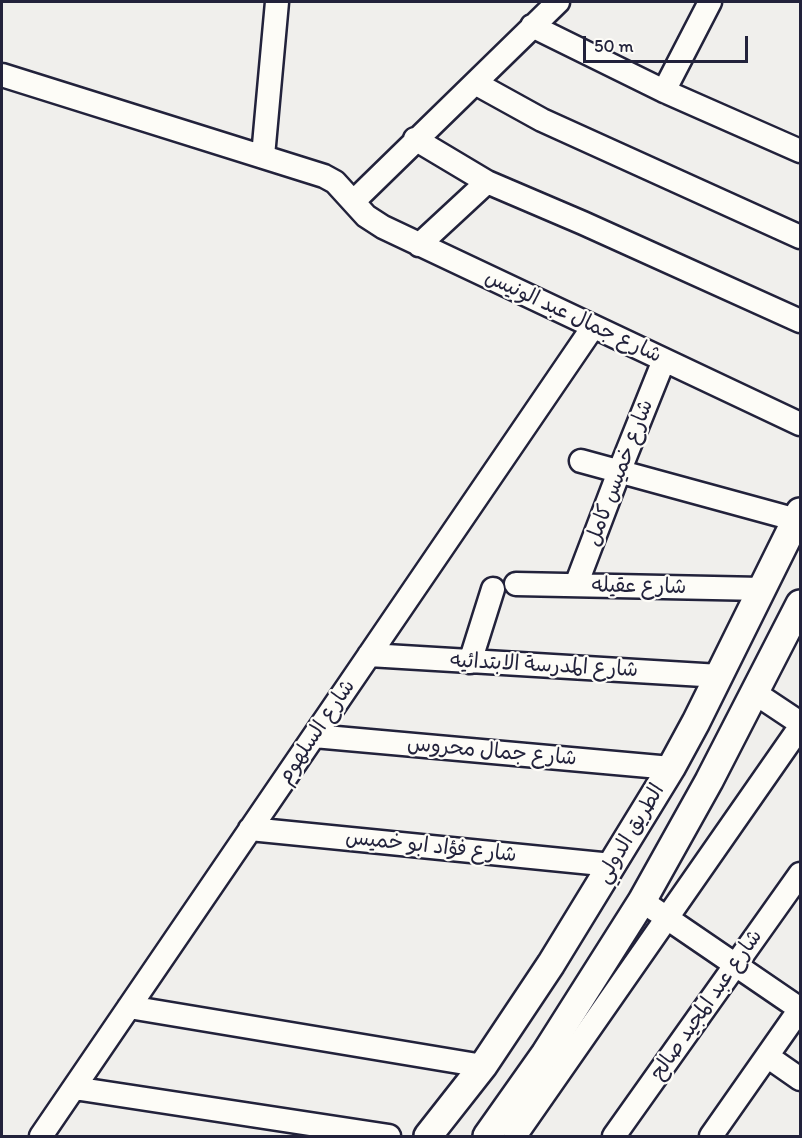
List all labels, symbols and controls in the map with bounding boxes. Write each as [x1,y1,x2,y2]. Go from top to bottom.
scale bar [586,24,751,62]
text: 50 m [594,35,634,57]
street label: شارع جمال عبد الونيس [481,265,665,369]
street label: شارع خميس كامل [580,396,660,550]
street label: شارع عقيله [591,574,687,600]
street label: شارع المدرسة الابتدائيه [449,648,639,684]
street label: شارع السلهوم [273,675,361,789]
street label: شارع جمال محروس [406,732,578,772]
street label: الطريق الدولي [591,780,671,888]
street label: شارع فؤاد ابو خميس [344,825,518,869]
street label: شارع عبد المجيد صالح [646,925,768,1085]

